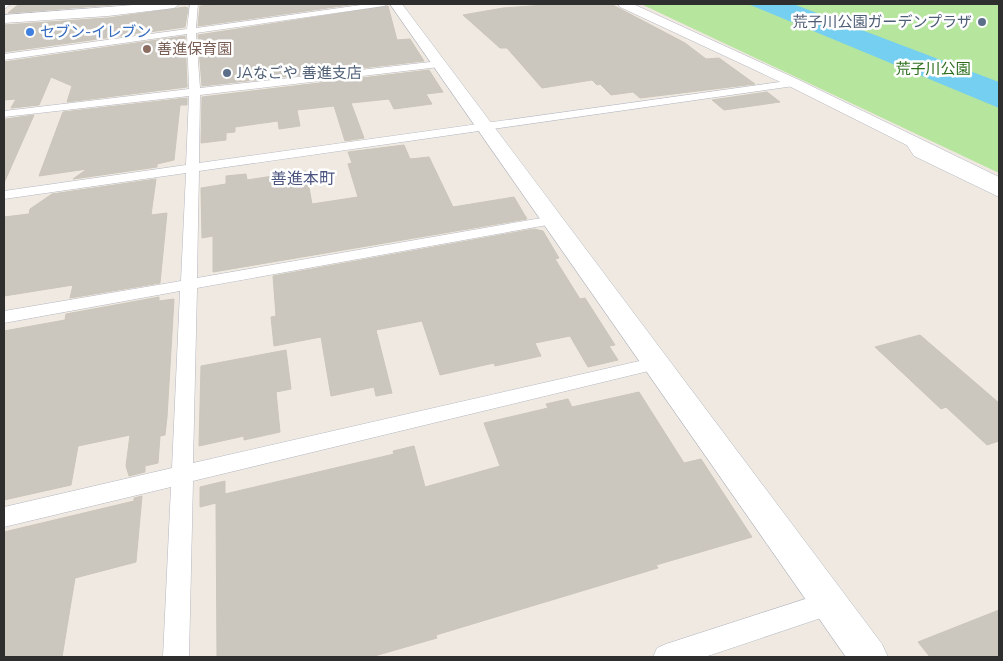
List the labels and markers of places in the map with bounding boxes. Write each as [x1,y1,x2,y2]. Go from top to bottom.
place label: 荒子川公園ガーデンプラザ [792,12,972,32]
marker: 荒子川公園ガーデンプラザ [976,16,988,28]
place label: セブン-イレブン [40,22,151,42]
marker: セブン-イレブン [24,26,36,38]
place label: 善進保育園 [157,39,232,59]
marker: 善進保育園 [141,43,153,55]
place label: JAなごや 善進支店 [236,63,362,83]
marker: JAなごや 善進支店 [221,67,233,79]

